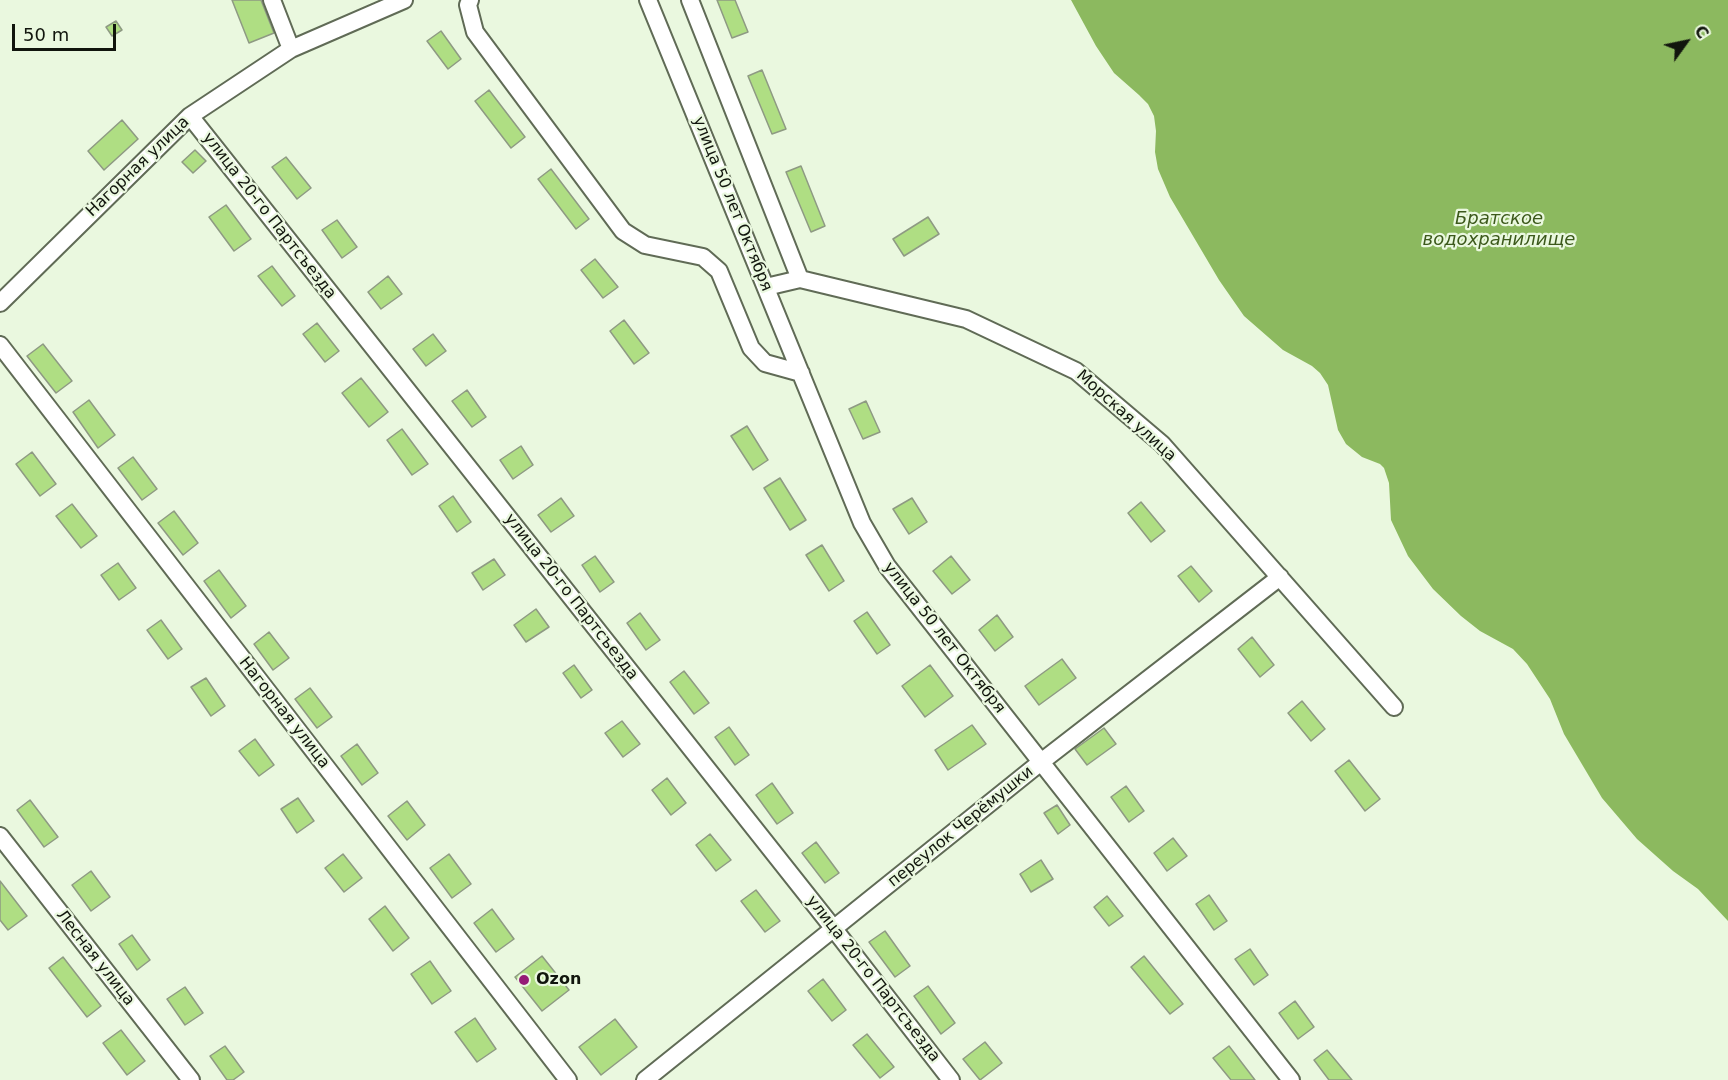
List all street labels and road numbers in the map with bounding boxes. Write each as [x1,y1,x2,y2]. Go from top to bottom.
street label: Нагорная улица [82,113,194,221]
street label: улица 50 лет Октября [688,114,776,294]
street label: улица 20-го Партсъезда [198,129,340,303]
street label: Морская улица [1072,366,1180,466]
street label: улица 20-го Партсъезда [500,510,642,684]
street label: улица 50 лет Октября [879,559,1009,717]
street label: Нагорная улица [235,654,333,772]
street label: переулок Черёмушки [884,762,1038,892]
street label: улица 20-го Партсъезда [802,892,944,1066]
street label: Лесная улица [52,906,138,1010]

